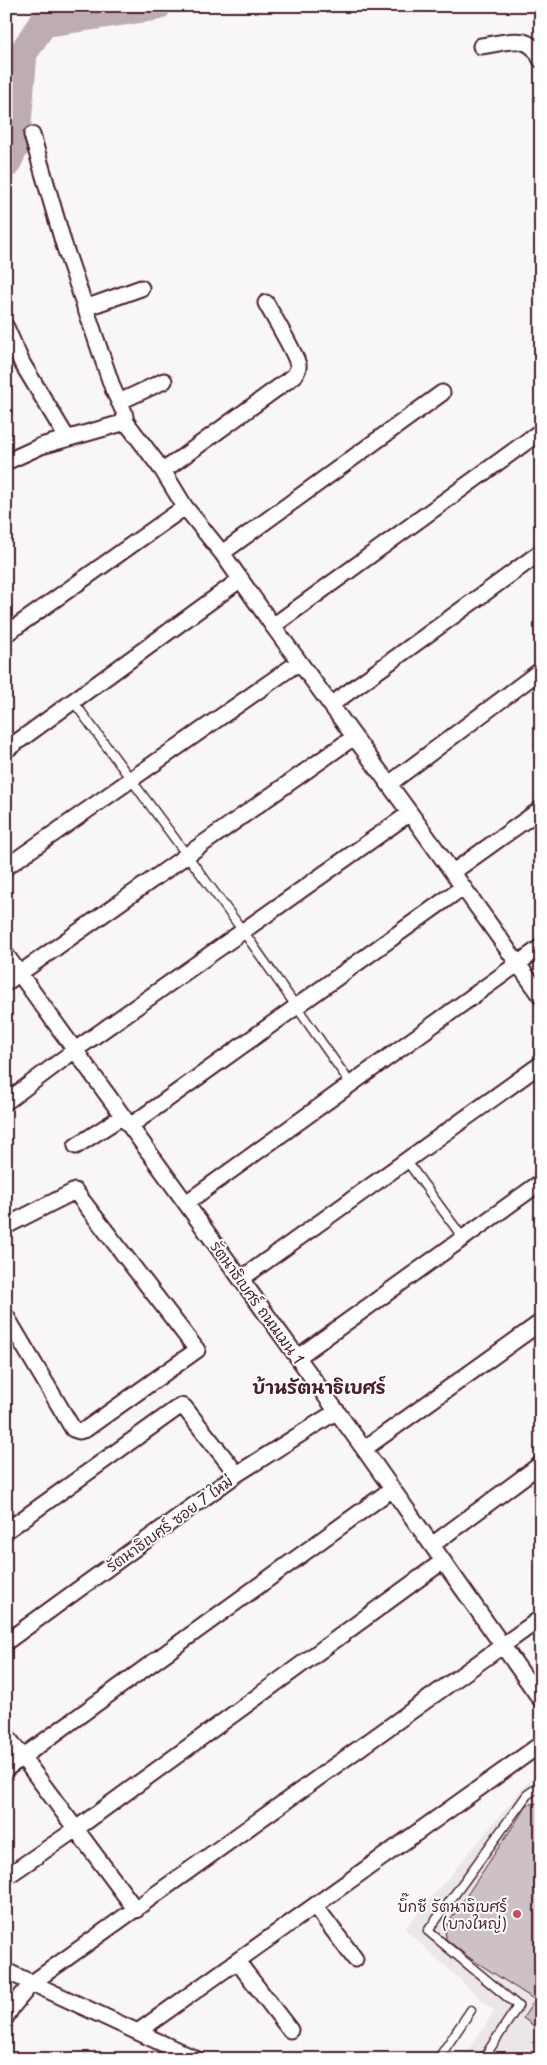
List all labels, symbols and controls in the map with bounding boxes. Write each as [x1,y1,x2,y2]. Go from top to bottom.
street label: รัตนาธิเบศร์ ถนนเมน 1 [205,1236,311,1368]
district label: บ้านรัตนาธิเบศร์ [252,1373,386,1400]
street label: รัตนาธิเบศร์ ซอย 7 ใหม่ [101,1469,237,1577]
place label: บิ๊กซี รัตนาธิเบศร์ (บางใหญ่) [397,1893,508,1934]
marker: บิ๊กซี รัตนาธิเบศร์ (บางใหญ่) [511,1908,523,1920]

